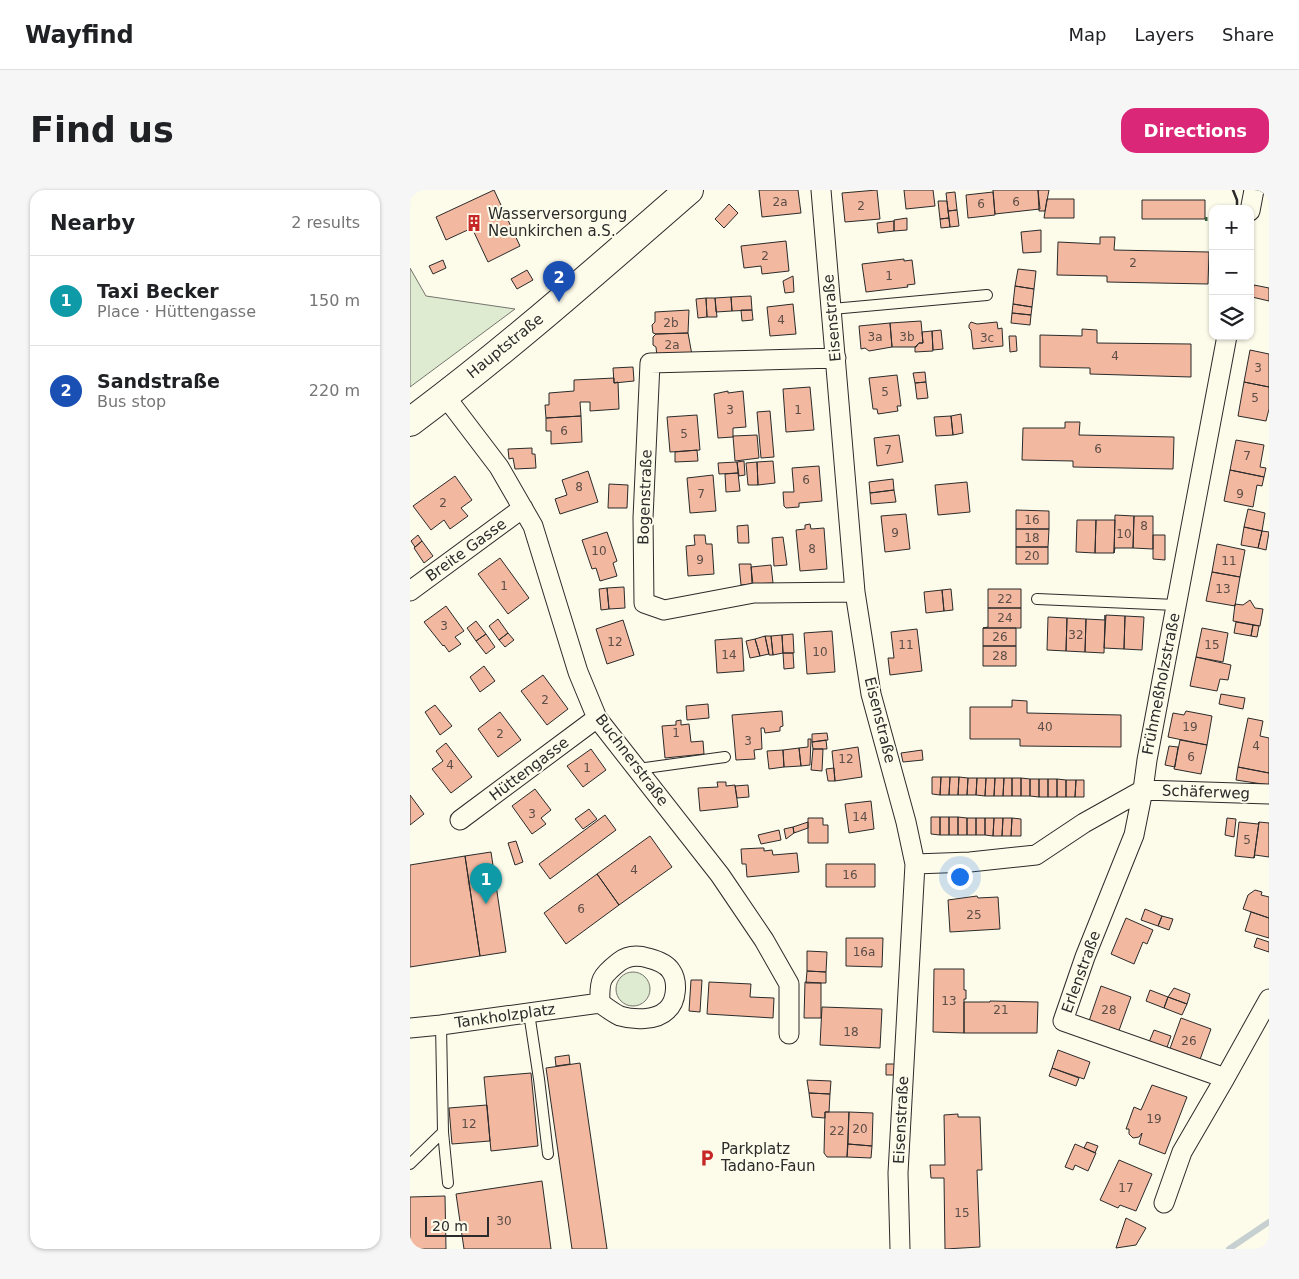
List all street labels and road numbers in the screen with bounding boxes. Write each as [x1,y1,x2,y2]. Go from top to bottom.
street label: Eisenstraße [819,273,845,363]
street label: Hauptstraße [463,310,547,382]
street label: Bogenstraße [634,449,656,545]
street label: Breite Gasse [422,515,510,585]
street label: Frühmeßholzstraße [1138,611,1184,757]
street label: Eisenstraße [861,675,899,765]
street label: Buchnerstraße [592,711,672,809]
street label: Hüttengasse [486,733,572,805]
street label: Schäferweg [1162,781,1250,803]
street label: Erlenstraße [1058,928,1104,1016]
street label: Tankholzplatz [453,1000,557,1032]
street label: Eisenstraße [890,1076,912,1164]

